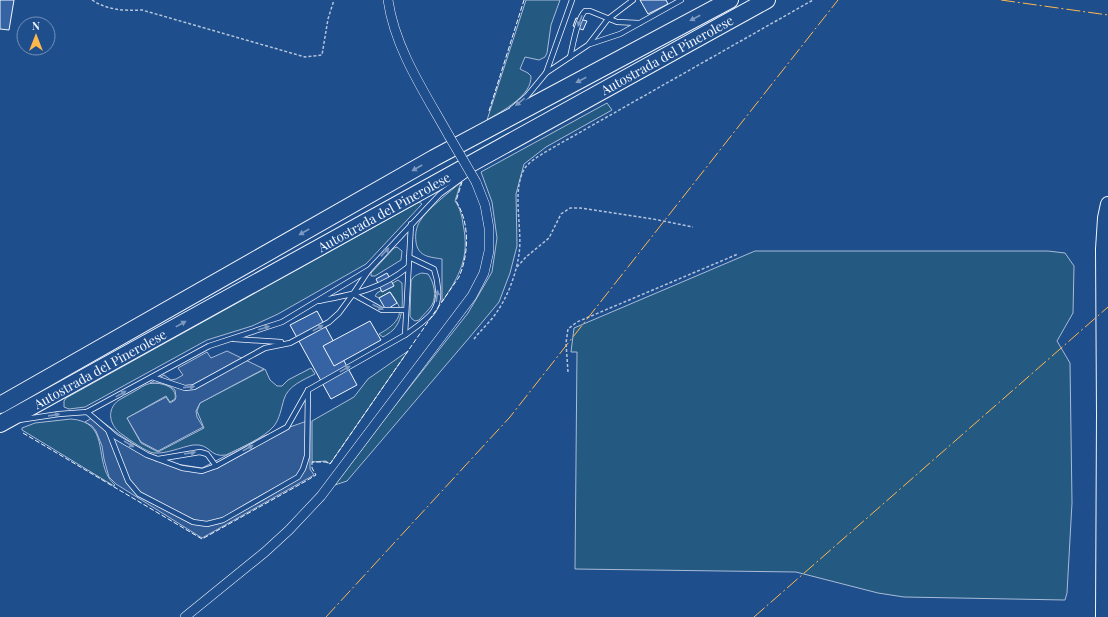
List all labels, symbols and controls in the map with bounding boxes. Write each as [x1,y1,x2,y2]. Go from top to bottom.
street label: Autostrada del Pinerolese [597,11,736,99]
one-way arrow [576,15,582,27]
one-way arrow [689,15,701,22]
north arrow [16,16,56,56]
text: N [32,18,40,33]
one-way arrow [575,76,587,83]
one-way arrow [515,97,525,106]
one-way arrow [411,165,423,171]
street label: Autostrada del Pinerolese [314,168,453,256]
one-way arrow [298,229,310,236]
one-way arrow [380,247,390,257]
one-way arrow [434,290,440,302]
one-way arrow [373,304,384,310]
one-way arrow [175,320,187,327]
one-way arrow [313,324,324,331]
street label: Autostrada del Pinerolese [30,325,169,413]
one-way arrow [259,325,271,331]
one-way arrow [339,365,351,372]
one-way arrow [183,383,195,390]
one-way arrow [115,390,127,397]
one-way arrow [48,412,60,418]
one-way arrow [123,441,135,448]
one-way arrow [242,445,254,452]
one-way arrow [184,450,196,457]

